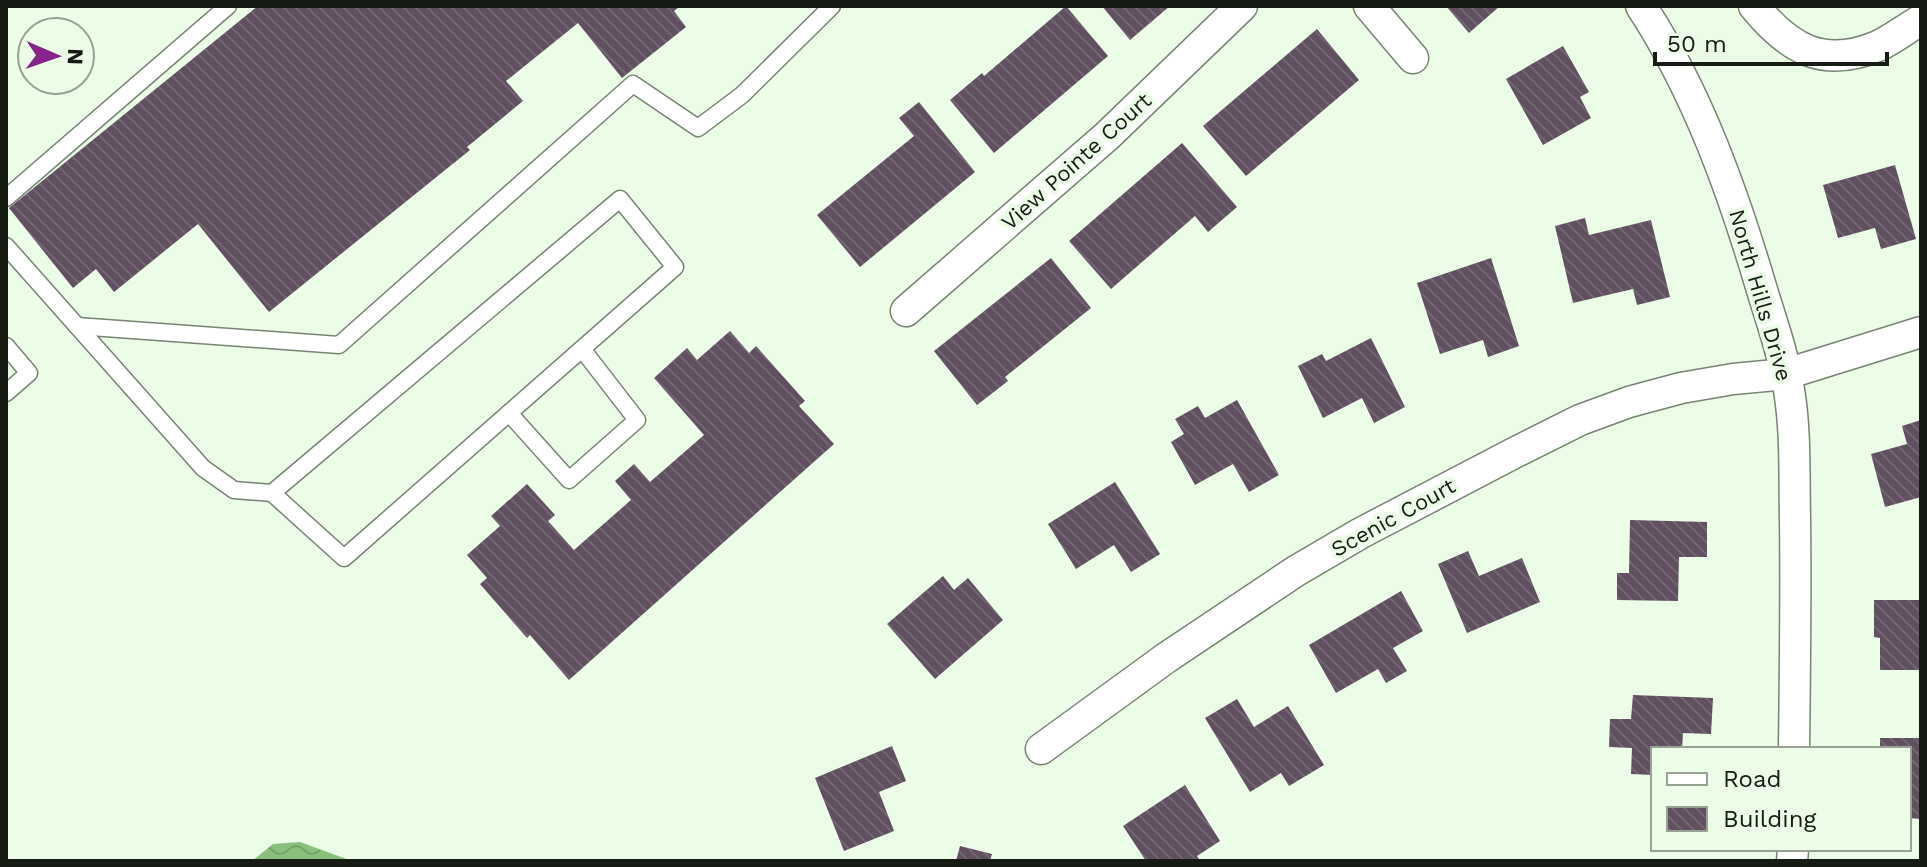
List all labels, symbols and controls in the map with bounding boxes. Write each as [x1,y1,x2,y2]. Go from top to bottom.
north arrow [16,16,96,96]
scale bar [1655,16,1887,66]
text: 50 m [1667,30,1727,58]
text: N [63,48,88,65]
street label: View Pointe Court [996,88,1156,235]
street label: North Hills Drive [1724,207,1797,384]
street label: Scenic Court [1327,473,1460,562]
legend [1651,747,1911,851]
text: Road [1723,765,1782,793]
text: Building [1723,805,1816,833]

